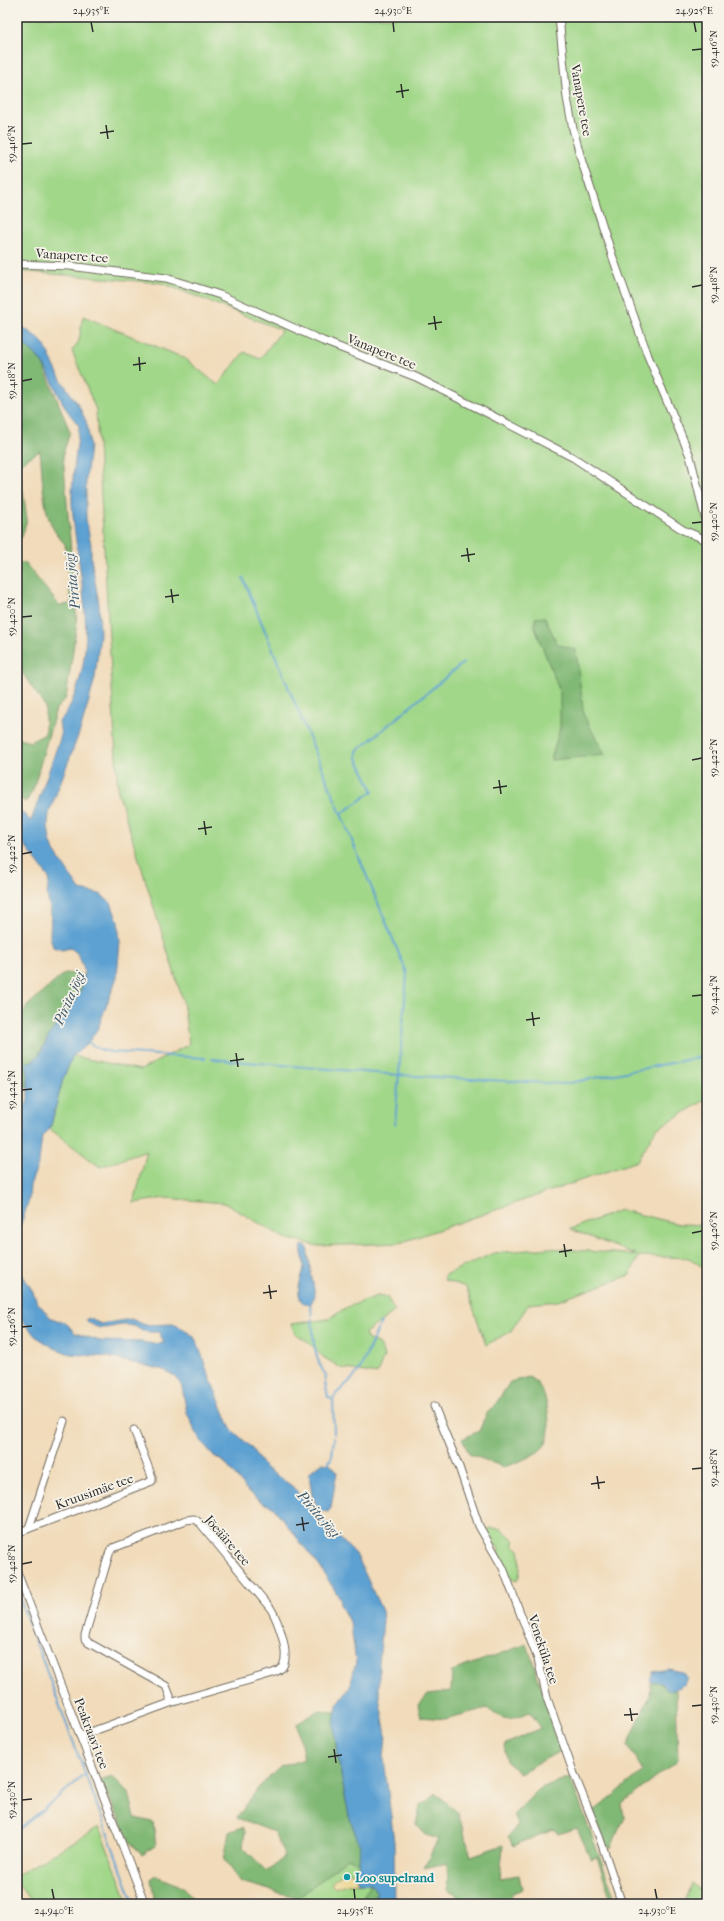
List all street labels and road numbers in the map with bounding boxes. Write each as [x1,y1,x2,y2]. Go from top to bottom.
street label: Vanapere tee [568,62,595,138]
street label: Vanapere tee [34,245,109,266]
street label: Vanapere tee [344,330,419,372]
street label: Kruusimäe tee [53,1470,136,1513]
street label: Jõeääre tee [201,1511,254,1569]
street label: Veneküla tee [525,1612,562,1686]
street label: Peakraavi tee [71,1696,112,1771]

